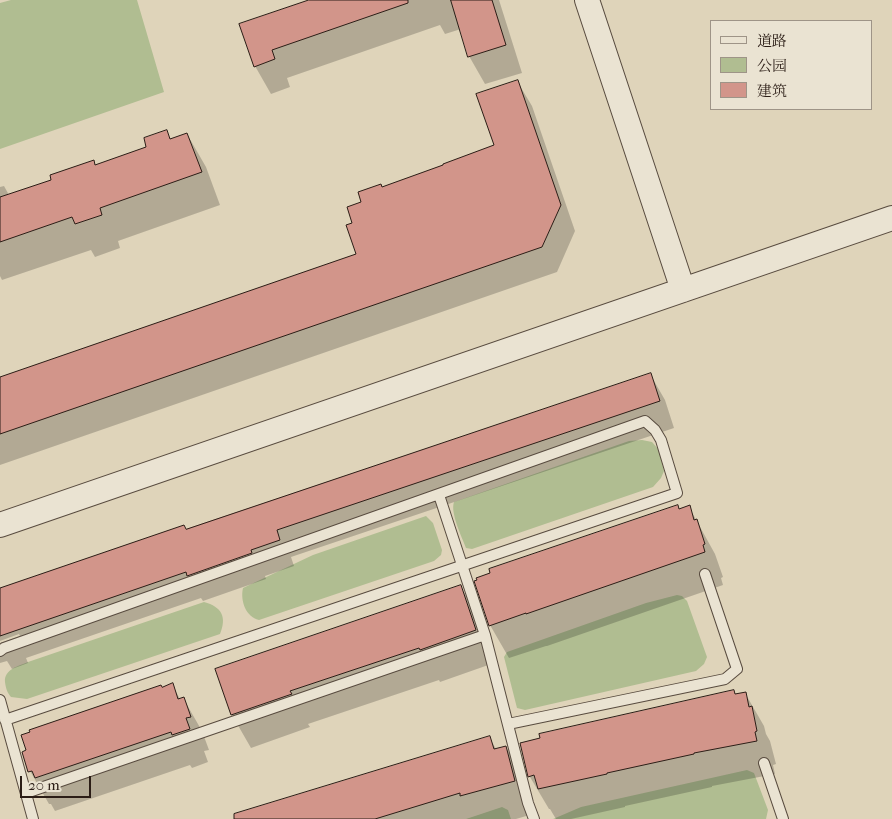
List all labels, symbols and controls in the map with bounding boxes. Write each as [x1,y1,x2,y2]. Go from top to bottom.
legend [710,20,872,110]
text: 道路 [757,32,787,50]
text: 公园 [757,57,787,75]
text: 建筑 [757,82,787,100]
scale bar [22,766,94,798]
text: 20 m [28,776,60,794]

